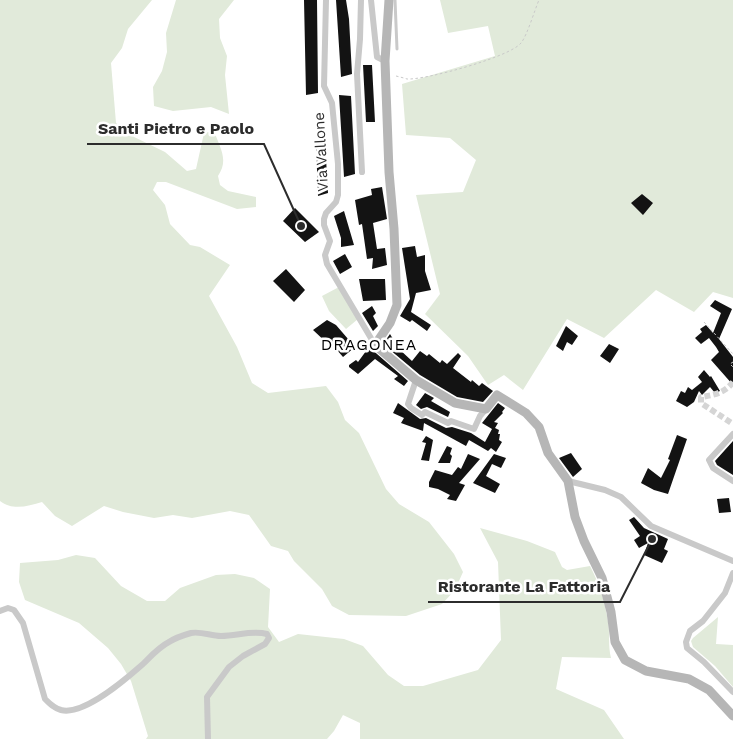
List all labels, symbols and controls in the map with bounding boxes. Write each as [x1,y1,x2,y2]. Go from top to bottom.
street label: Via Vallone [310,112,332,192]
callout: Santi Pietro e Paolo [87,113,264,144]
text: Santi Pietro e Paolo [98,119,255,138]
district label: DRAGONEA [321,335,417,354]
callout: Ristorante La Fattoria [428,571,620,602]
text: Ristorante La Fattoria [438,577,611,596]

